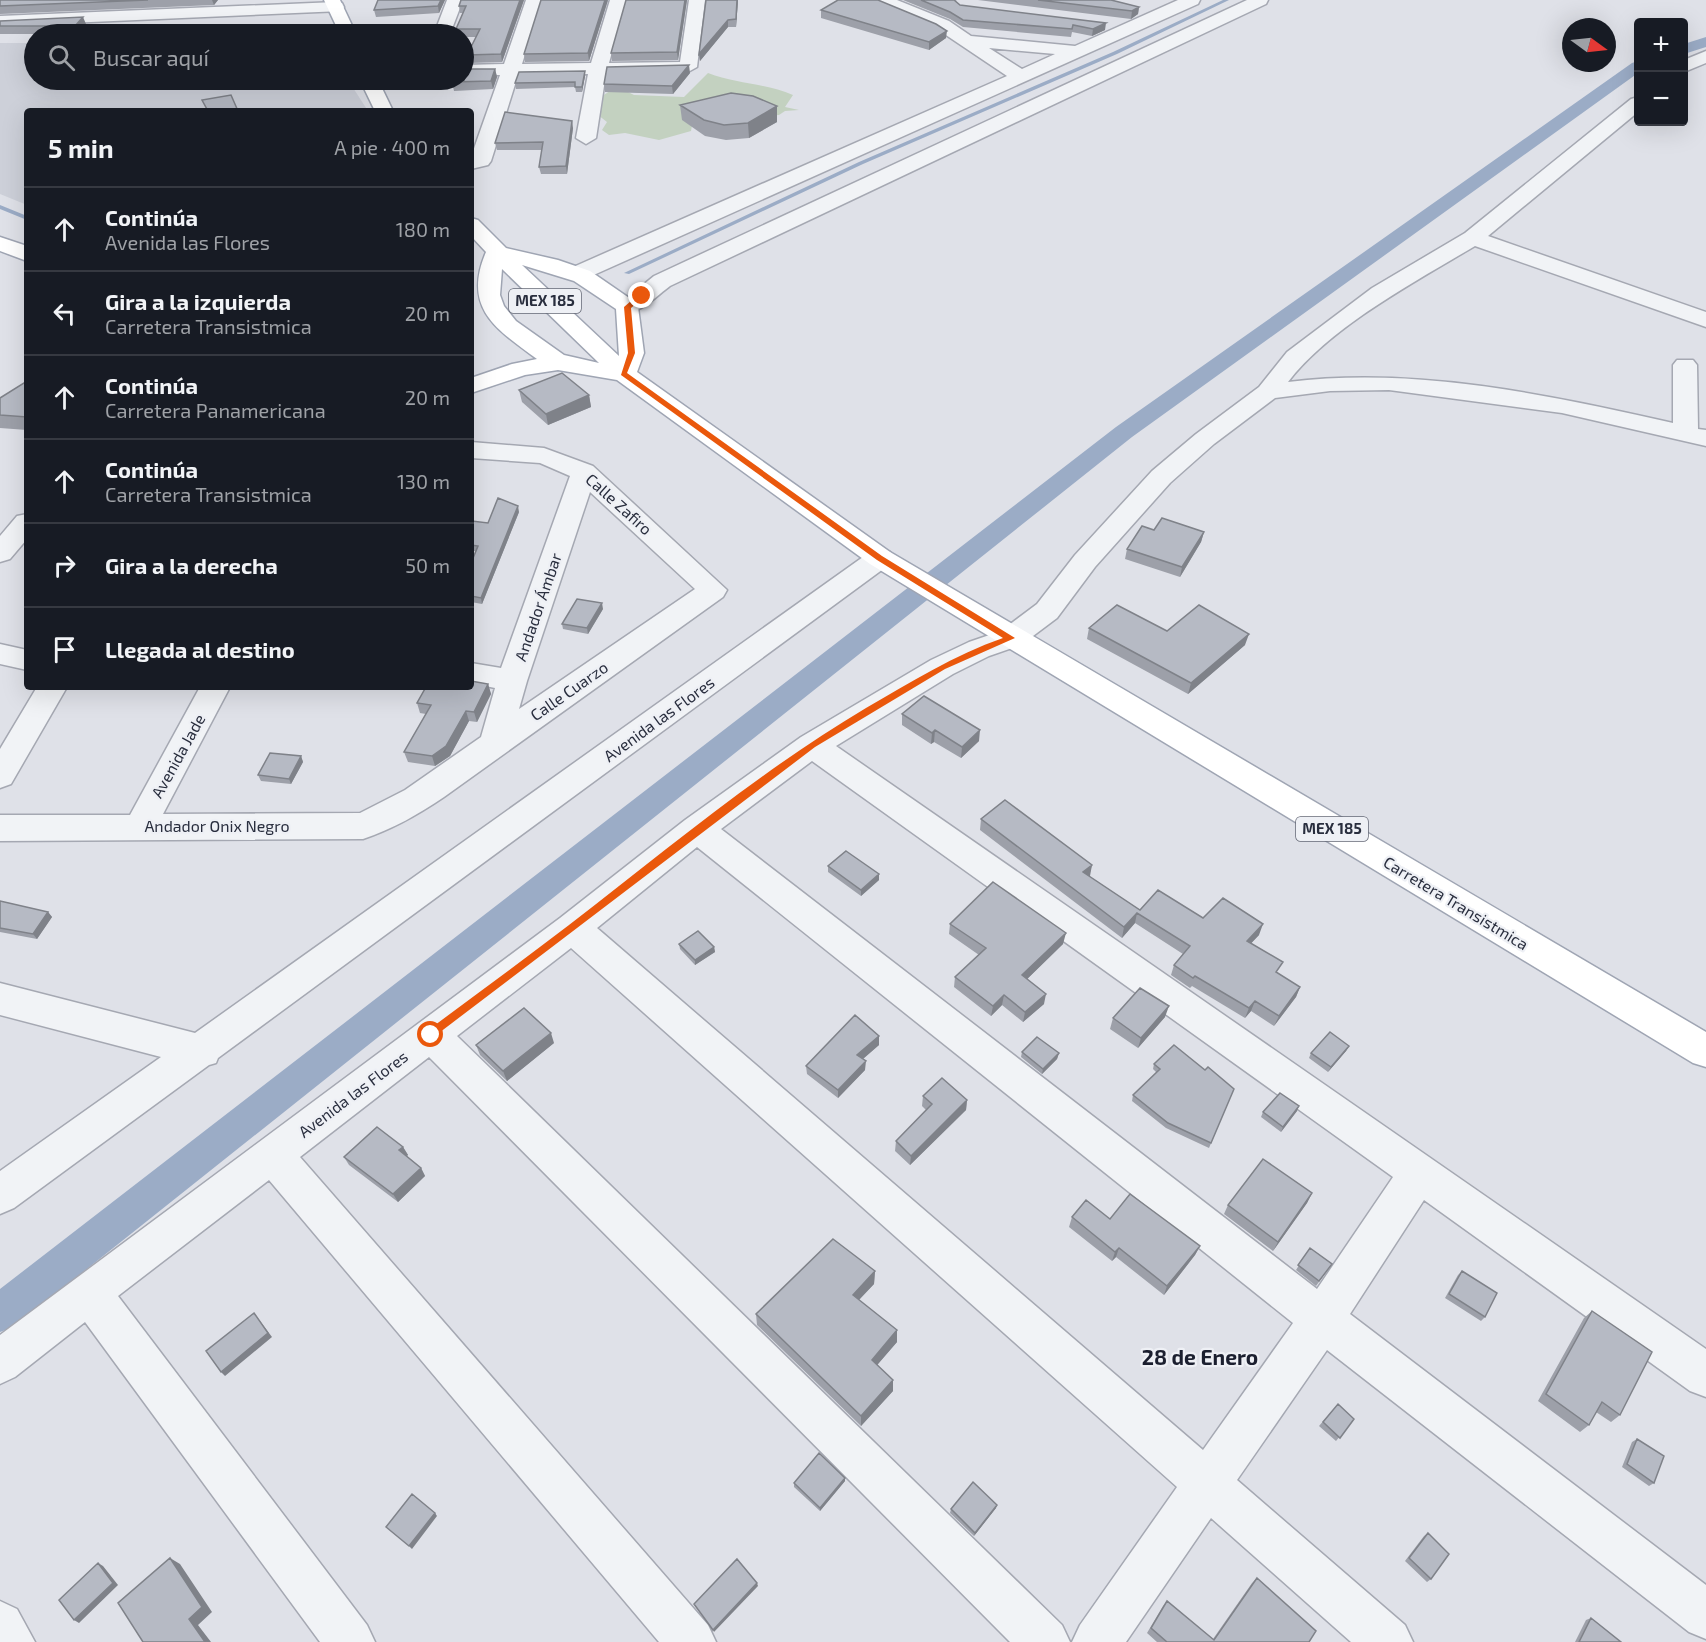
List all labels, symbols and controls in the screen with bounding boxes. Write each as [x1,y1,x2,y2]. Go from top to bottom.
north arrow [1562,18,1616,72]
map controls [1634,18,1688,126]
button: + [1634,18,1688,72]
search box [24,24,474,90]
icon: search [45,41,78,74]
text: Buscar aquí [93,44,209,70]
button: − [1634,72,1688,126]
text: 5 min [48,132,114,163]
text: A pie · 400 m [334,135,450,159]
text: Continúa [105,204,198,230]
icon: ahead [48,213,81,246]
text: 180 m [396,217,450,241]
text: Avenida las Flores [105,230,270,254]
route end [628,282,654,308]
text: Gira a la izquierda [105,288,291,314]
road number: MEX 185 [509,289,581,313]
icon: left [48,297,81,330]
text: 20 m [405,301,450,325]
text: Carretera Transistmica [105,314,312,338]
text: Continúa [105,372,198,398]
icon: ahead [48,381,81,414]
text: 20 m [405,385,450,409]
text: Carretera Panamericana [105,398,326,422]
text: Continúa [105,456,198,482]
icon: ahead [48,465,81,498]
text: 130 m [397,469,450,493]
street label: Calle Zafiro [582,469,656,538]
text: Carretera Transistmica [105,482,312,506]
icon: right [48,549,81,582]
street label: Andador Ámbar [510,550,565,663]
text: Gira a la derecha [105,552,278,578]
text: 50 m [405,553,450,577]
icon: arrive [48,633,81,666]
text: Llegada al destino [105,636,295,662]
street label: Calle Cuarzo [526,657,611,724]
street label: Avenida las Flores [600,672,718,765]
street label: Avenida Jade [147,710,208,801]
street label: Andador Onix Negro [144,816,290,835]
road number: MEX 185 [1296,817,1368,841]
street label: Carretera Transistmica [1380,852,1532,953]
route start [417,1021,443,1047]
street label: Avenida las Flores [294,1046,411,1141]
district label: 28 de Enero [1142,1344,1258,1369]

